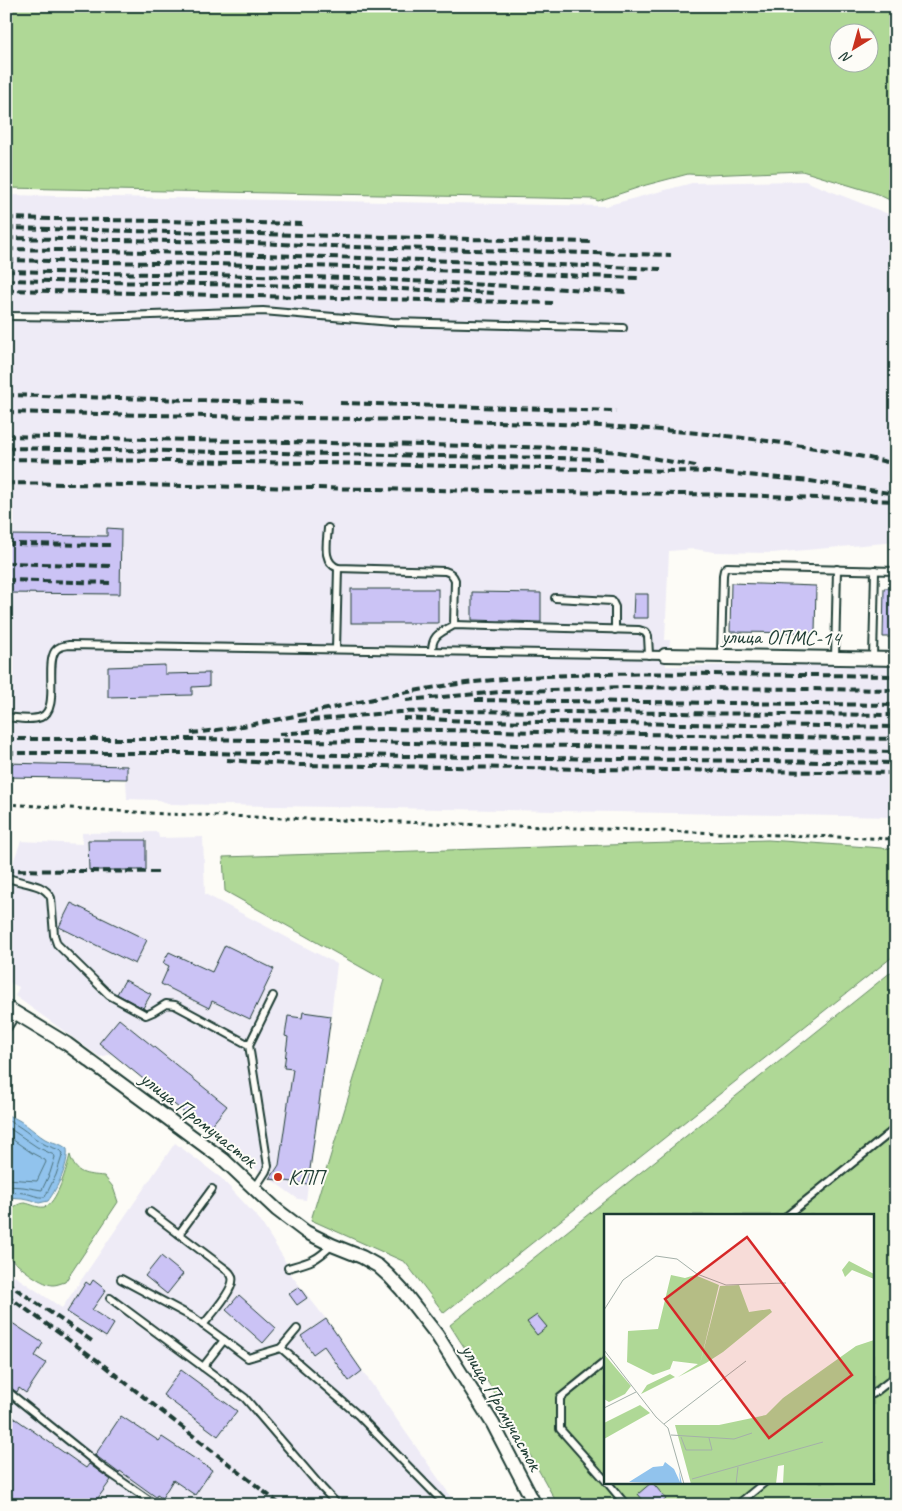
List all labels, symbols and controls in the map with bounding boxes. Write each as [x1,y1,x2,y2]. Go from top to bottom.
north arrow [830,22,880,72]
text: N [836,47,855,67]
street label: улица ОПМС-14 [719,623,844,651]
street label: улица Промучасток [134,1064,265,1174]
place label: КПП [288,1164,328,1190]
marker: КПП [272,1171,284,1183]
inset map [604,1214,874,1484]
street label: улица Промучасток [454,1337,550,1477]

